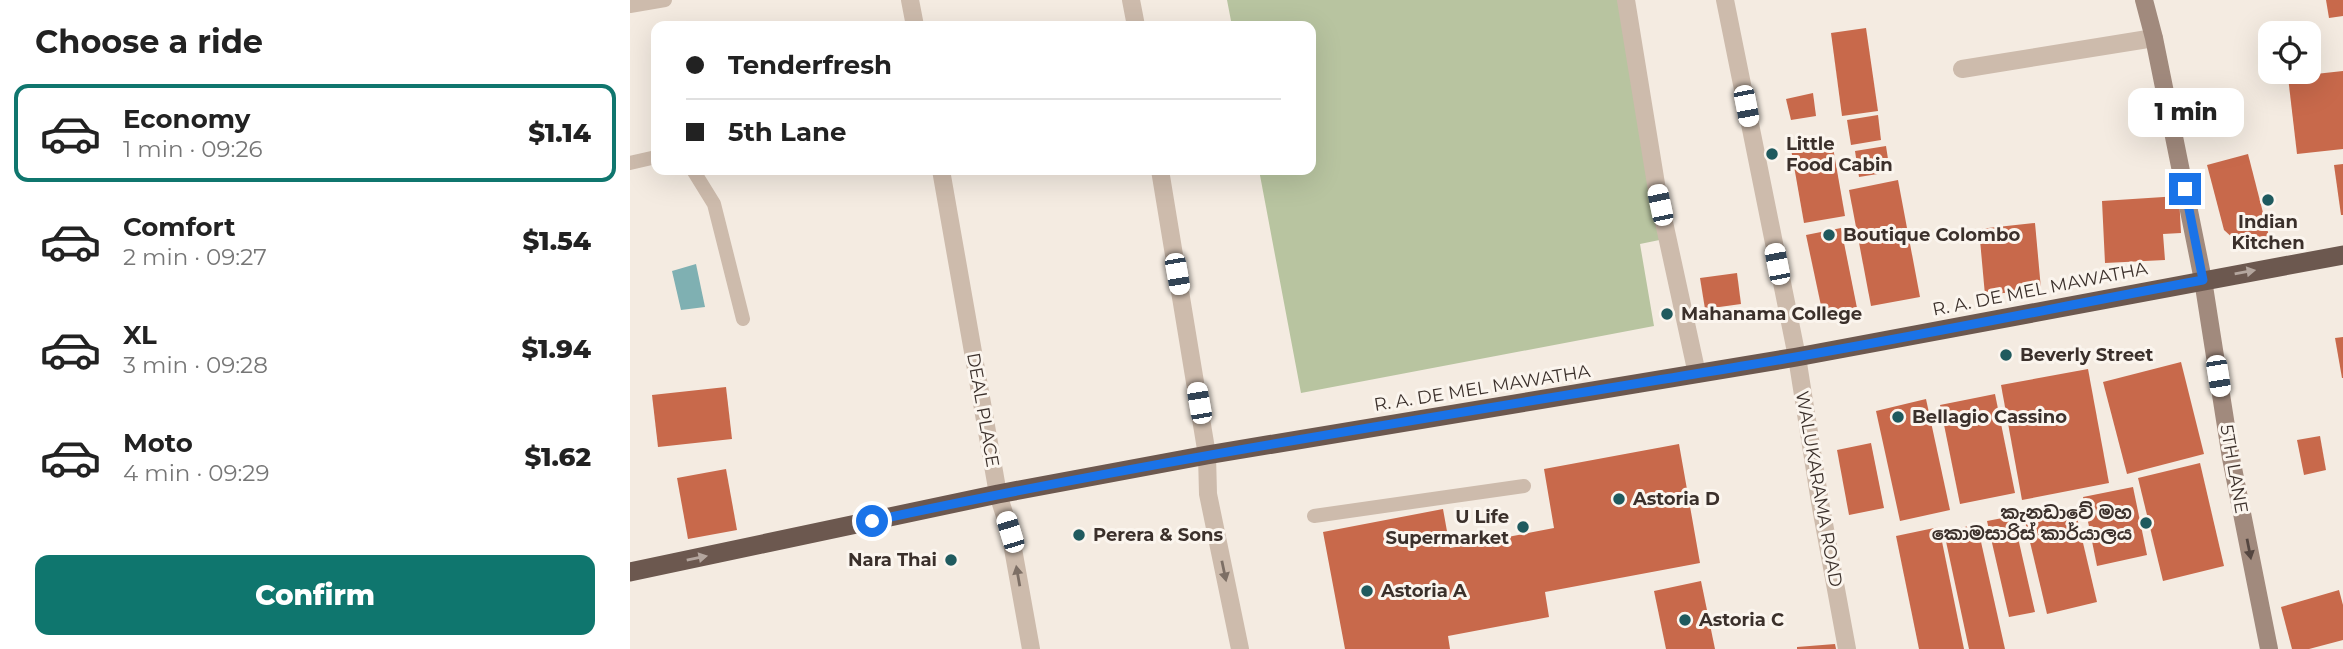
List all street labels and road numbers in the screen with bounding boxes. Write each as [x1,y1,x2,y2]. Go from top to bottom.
street label: R. A. DE MEL MAWATHA [1931,257,2150,321]
street label: DEAL PLACE [962,351,1004,469]
street label: R. A. DE MEL MAWATHA [1372,360,1592,416]
street label: WALUKARAMA ROAD [1791,389,1847,589]
street label: 5TH LANE [2215,423,2253,515]

